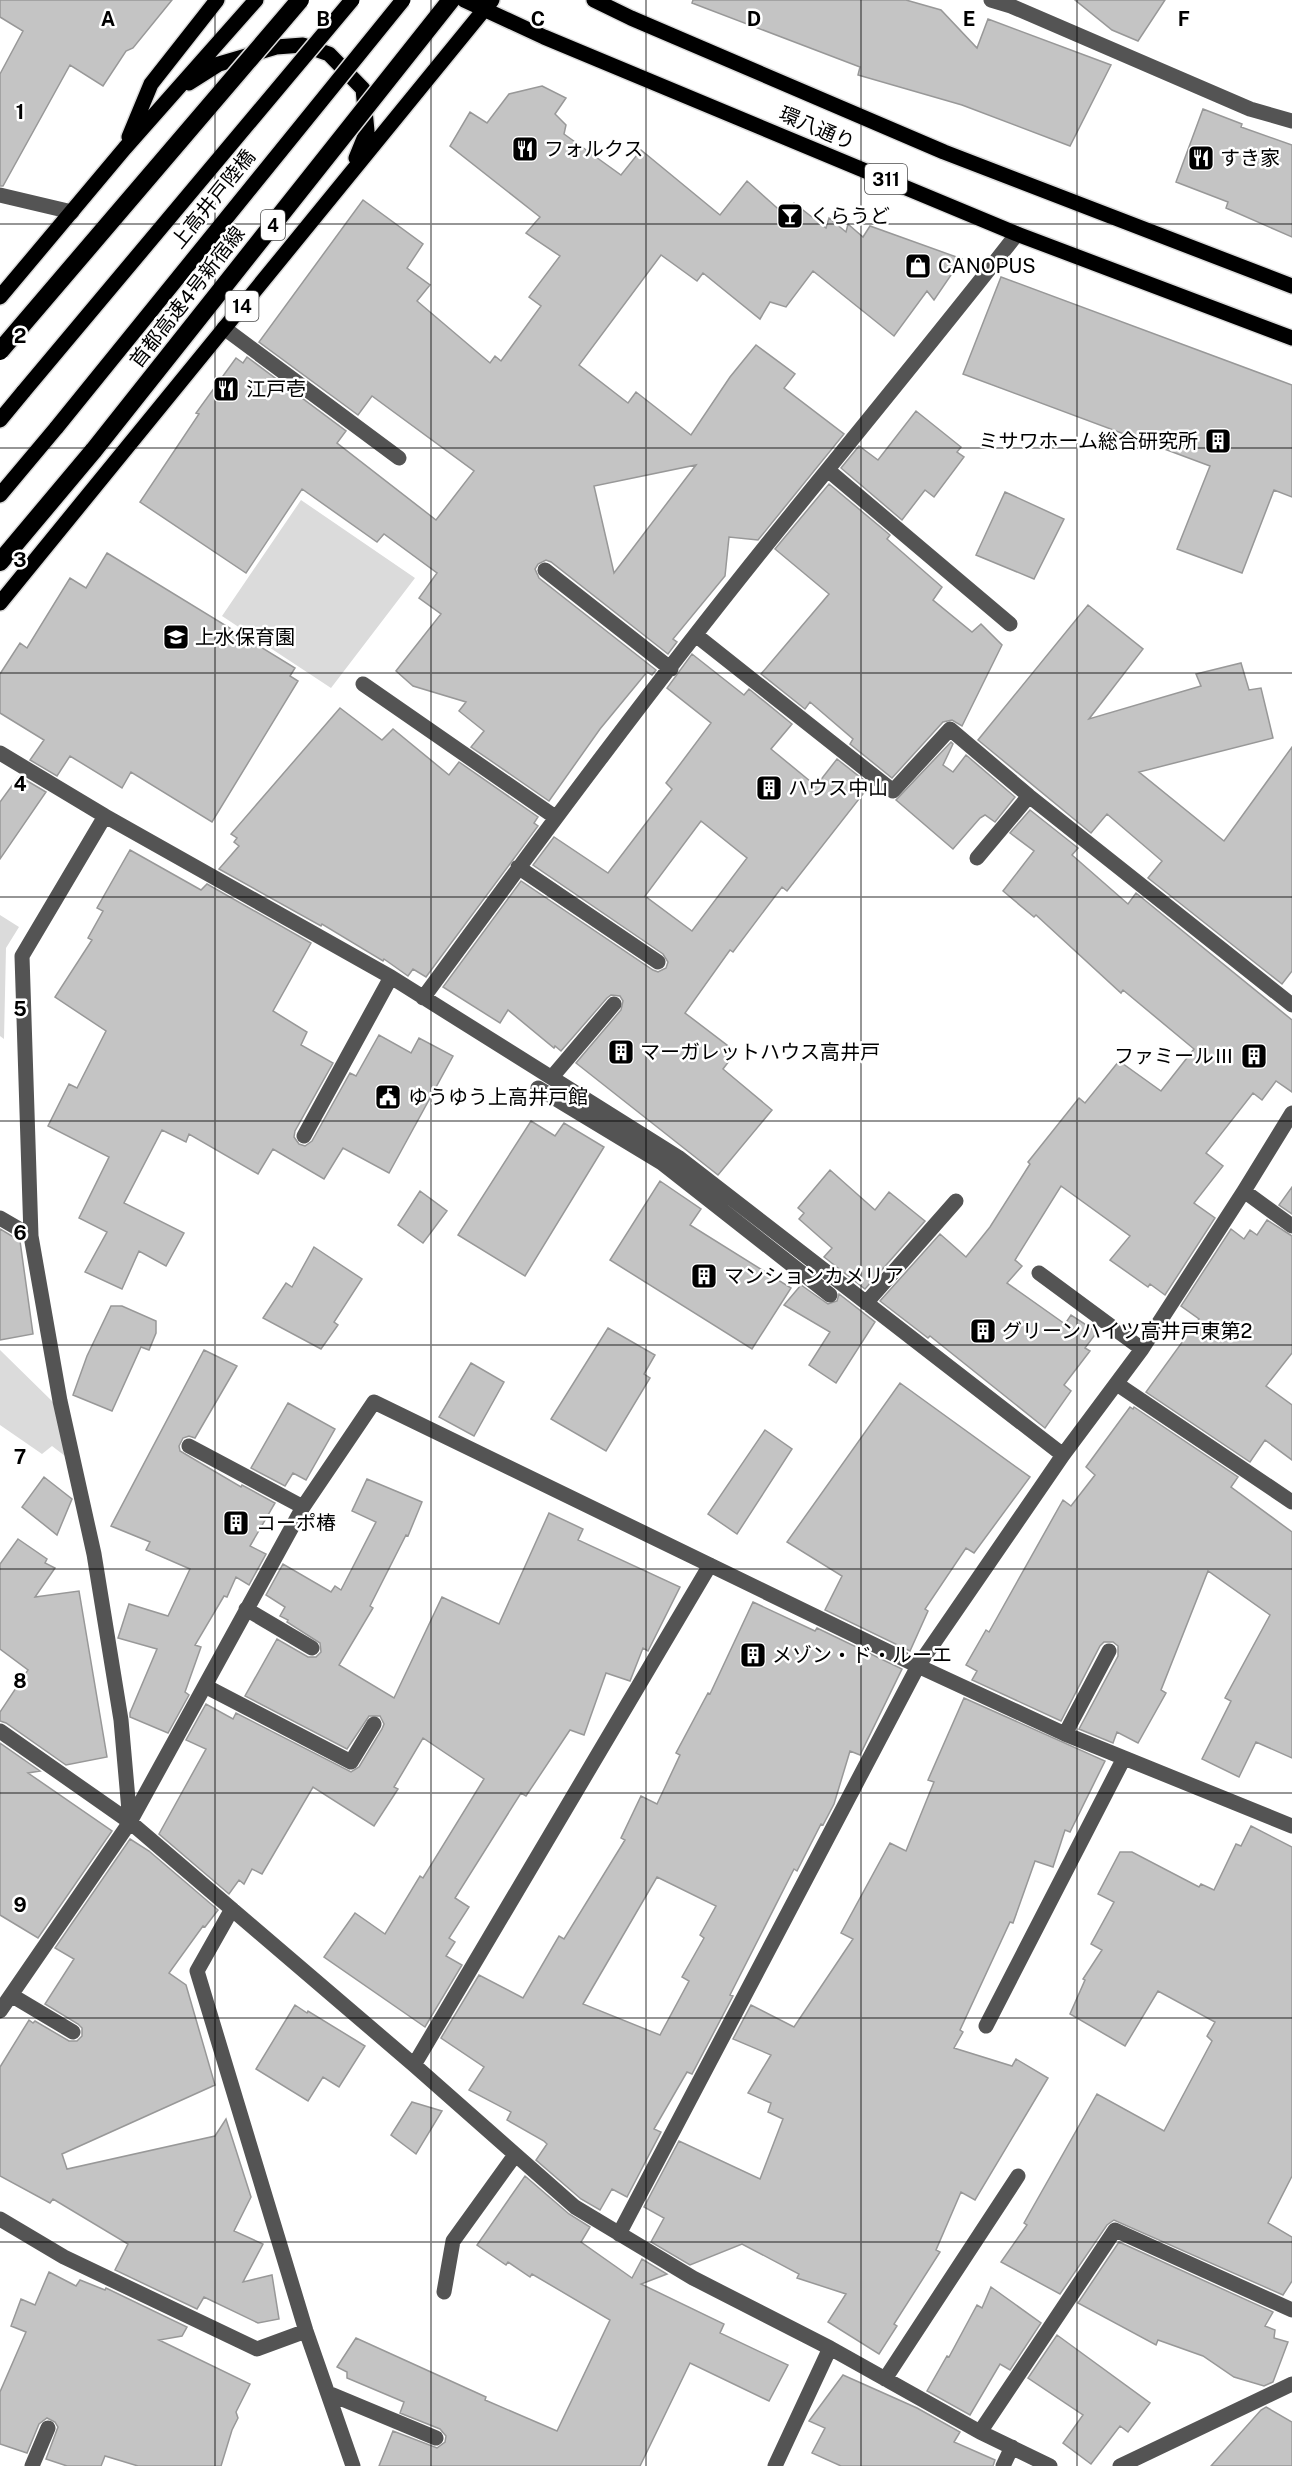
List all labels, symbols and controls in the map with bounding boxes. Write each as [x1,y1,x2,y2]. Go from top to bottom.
text: A [101,7,115,31]
text: B [316,7,330,31]
text: C [531,7,545,31]
text: D [747,7,761,31]
text: E [963,7,975,31]
text: F [1178,7,1190,31]
text: 1 [16,100,24,124]
street label: 環八通り [775,101,859,155]
restaurant icon: フォルクス [510,134,540,164]
place label: フォルクス [544,137,643,161]
restaurant icon: すき家 [1186,143,1216,173]
street label: 上高井戸陸橋 [166,145,260,253]
place label: すき家 [1220,146,1280,170]
road number: 311 [865,164,907,194]
bar icon: くらうど [775,201,805,231]
place label: くらうど [810,204,890,228]
road number: 4 [261,210,285,240]
street label: 首都高速4号新宿線 [124,222,250,372]
shop icon: CANOPUS [903,251,933,281]
place label: CANOPUS [938,254,1036,278]
road number: 14 [226,291,258,321]
text: 2 [14,324,26,348]
restaurant icon: 江戸壱 [211,374,241,404]
place label: 江戸壱 [246,377,306,401]
building icon: ミサワホーム総合研究所 [1203,426,1233,456]
place label: ミサワホーム総合研究所 [979,429,1198,453]
text: 3 [13,548,27,572]
school or university icon: 上水保育園 [161,622,191,652]
place label: 上水保育園 [195,625,295,649]
text: 4 [13,772,27,796]
building icon: ハウス中山 [754,773,784,803]
place label: ハウス中山 [788,776,888,800]
text: 5 [13,997,27,1021]
building icon: マーガレットハウス高井戸 [606,1037,636,1067]
place label: マーガレットハウス高井戸 [640,1040,880,1064]
building icon: ファミールⅢ [1239,1041,1269,1071]
place label: ファミールⅢ [1114,1044,1234,1068]
public building icon: ゆうゆう上高井戸館 [373,1082,403,1112]
place label: ゆうゆう上高井戸館 [408,1085,588,1109]
text: 6 [13,1221,27,1245]
building icon: マンションカメリア [689,1261,719,1291]
place label: マンションカメリア [724,1264,904,1288]
building icon: グリーンハイツ高井戸東第2 [968,1316,998,1346]
place label: グリーンハイツ高井戸東第2 [1002,1319,1253,1343]
text: 7 [14,1445,26,1469]
building icon: コーポ椿 [221,1508,251,1538]
place label: コーポ椿 [256,1511,336,1535]
building icon: メゾン・ド・ルーエ [738,1640,768,1670]
place label: メゾン・ド・ルーエ [772,1643,952,1667]
text: 8 [13,1669,27,1693]
text: 9 [13,1893,27,1917]

